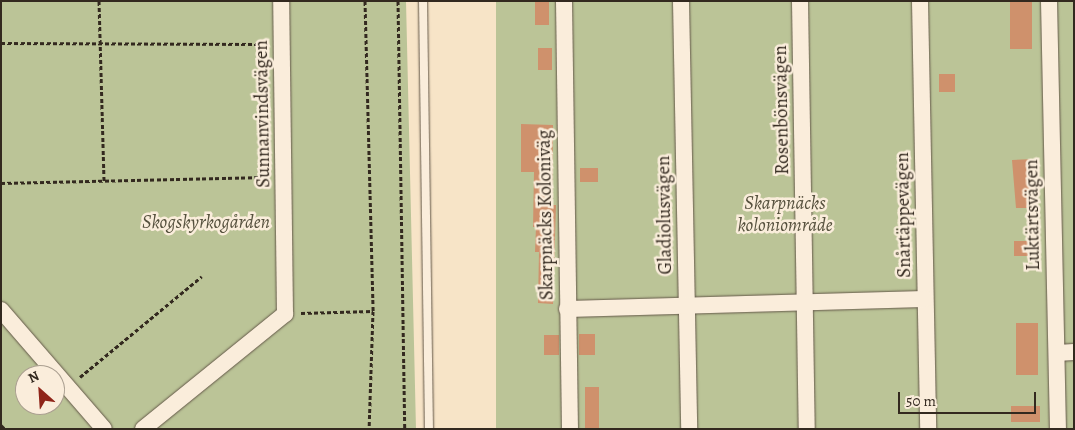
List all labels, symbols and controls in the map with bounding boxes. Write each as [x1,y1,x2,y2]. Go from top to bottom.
street label: Sunnanvindsvägen [250,40,276,188]
street label: Rosenbönsvägen [769,45,795,175]
street label: Skarpnäcks Koloniväg [533,130,559,300]
street label: Snårtäppevägen [892,152,916,278]
street label: Gladiolusvägen [653,155,677,275]
street label: Luktärtsvägen [1021,159,1045,271]
park label: Skarpnäcks koloniområde [737,193,833,237]
park label: Skogskyrkogården [142,212,270,234]
north arrow [15,365,65,415]
text: N [25,366,42,388]
scale bar [900,382,1038,414]
text: 50 m [906,391,936,411]

